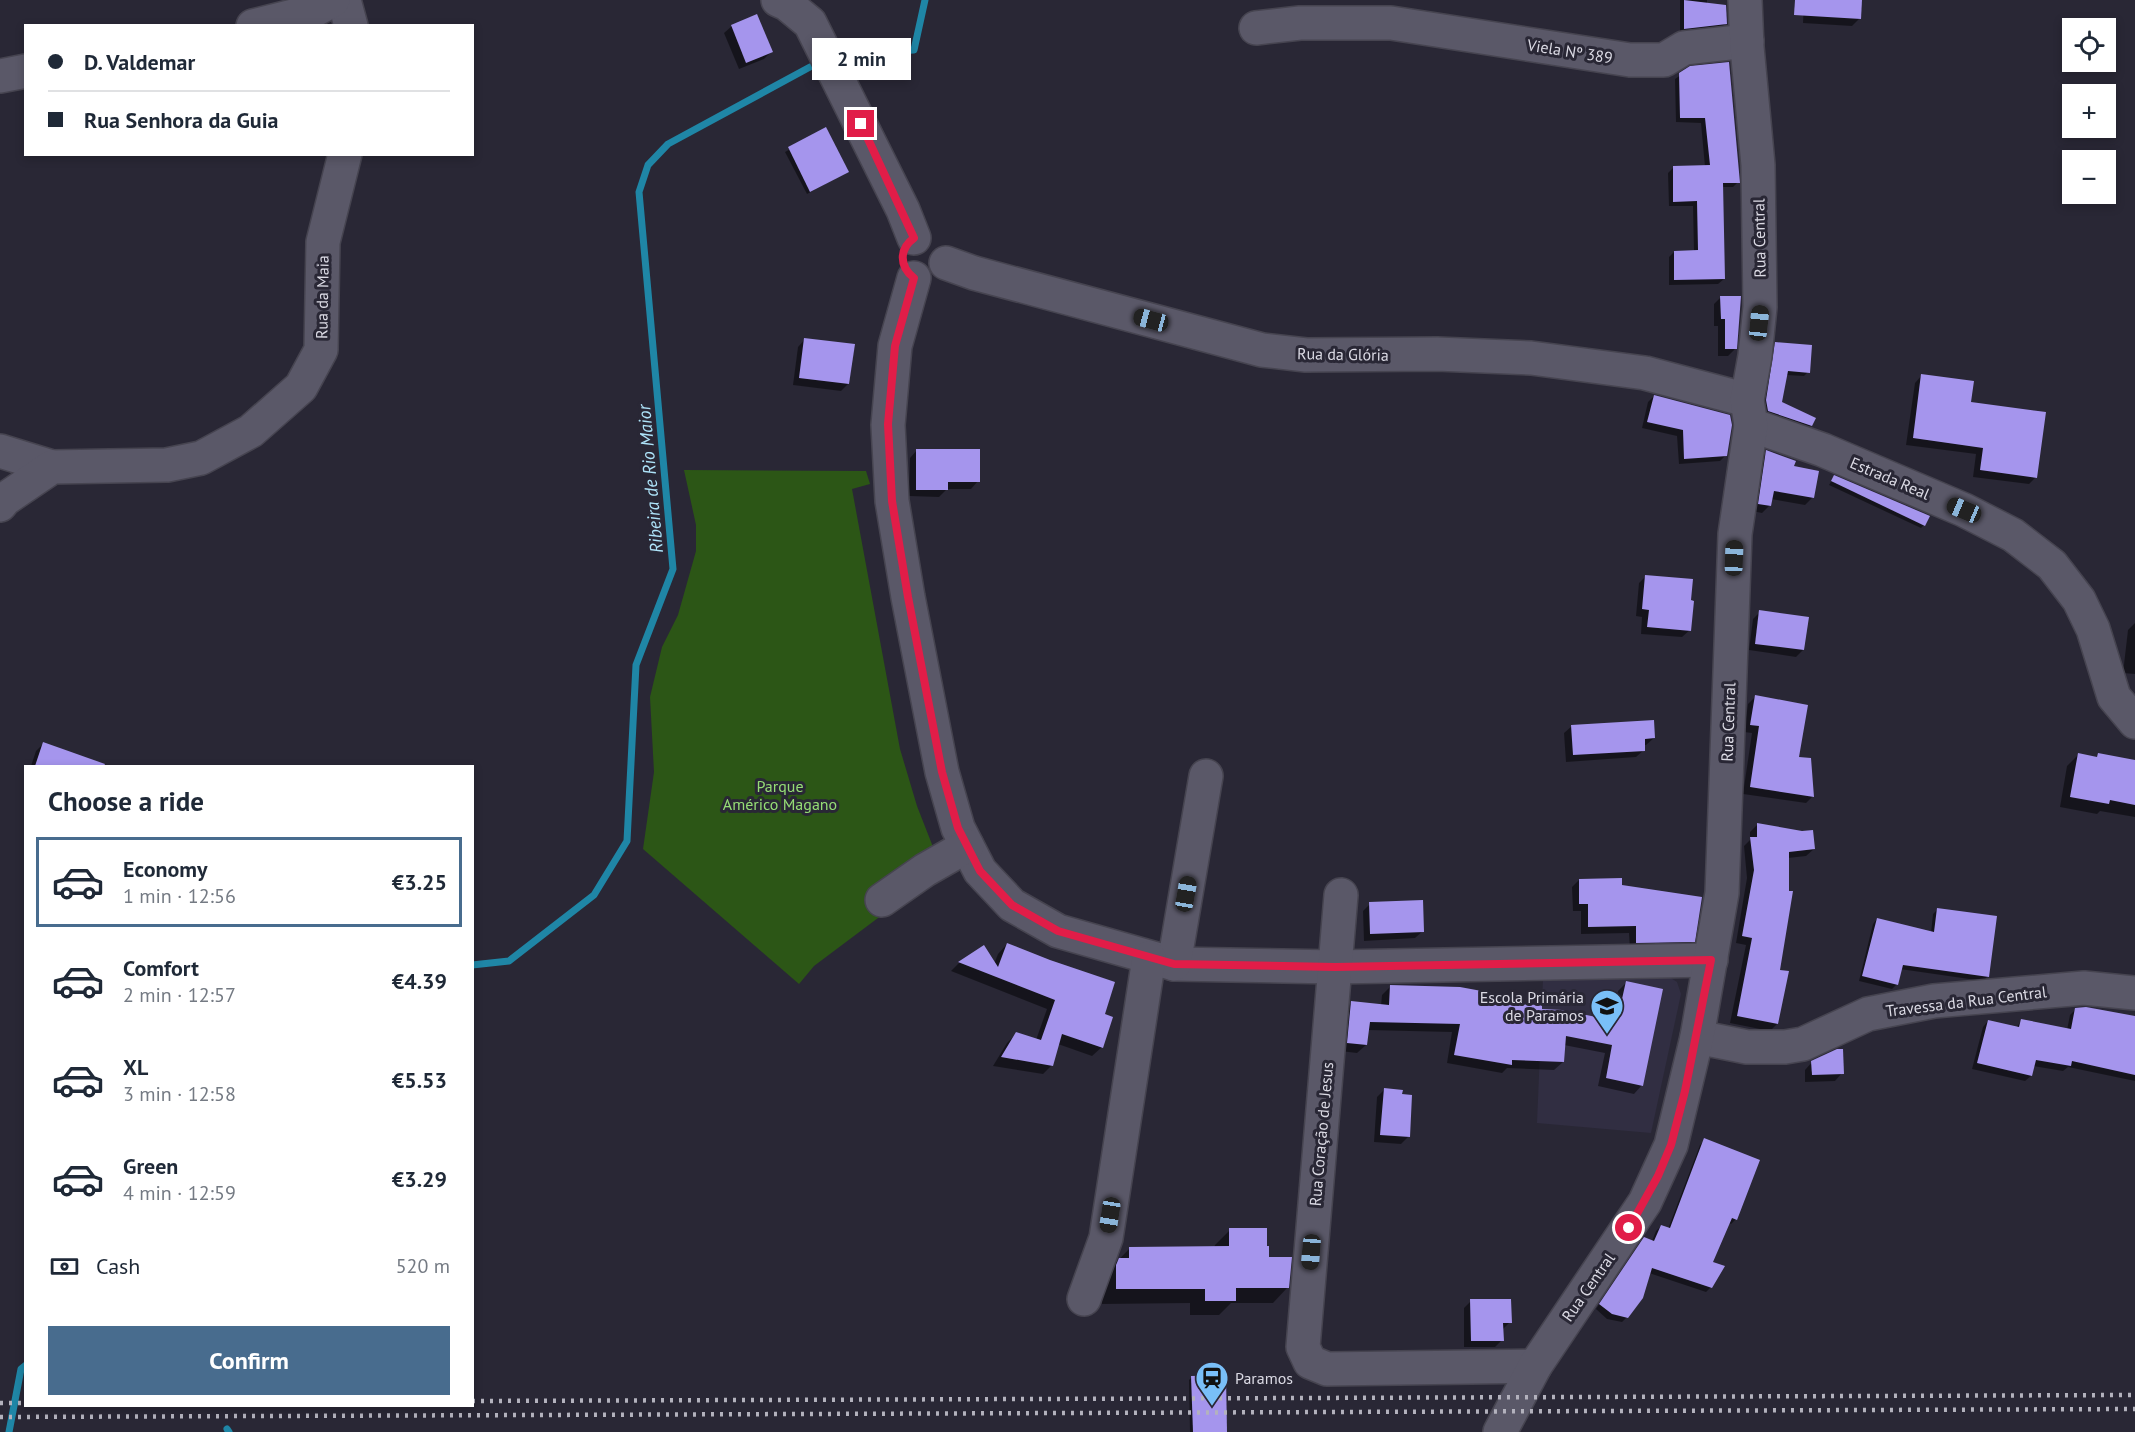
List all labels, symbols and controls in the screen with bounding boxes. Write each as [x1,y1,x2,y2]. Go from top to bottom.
map controls [2062,18,2116,204]
button: locate [2062,18,2116,72]
street label: Viela Nº 389 [1525,34,1614,68]
callout: 2 min [812,37,910,79]
text: 2 min [837,46,886,72]
text: D. Valdemar [84,48,195,76]
button: + [2062,84,2116,138]
text: Rua Senhora da Guia [84,106,279,134]
route end [847,110,874,137]
button: − [2062,150,2116,204]
street label: Rua Central [1748,198,1770,278]
street label: Rua da Maia [311,255,333,339]
car [1748,304,1770,342]
car [1131,307,1171,333]
street label: Rua da Glória [1297,343,1389,365]
water label: Ribeira de Rio Maior [632,403,668,554]
street label: Estrada Real [1847,452,1933,504]
car [1944,495,1984,525]
car [1724,540,1744,576]
street label: Rua Central [1717,682,1739,762]
park label: Parque Américo Magano [723,776,837,814]
text: Choose a ride [48,784,204,818]
icon: car [51,855,105,909]
text: Economy [123,855,207,883]
text: €3.25 [392,868,447,896]
car [1174,875,1198,913]
text: 1 min · 12:56 [123,883,236,909]
icon: car [51,954,105,1008]
text: Comfort [123,954,199,982]
text: €4.39 [392,967,447,995]
street label: Travessa da Rua Central [1884,981,2048,1021]
text: 2 min · 12:57 [123,982,236,1008]
place label: Escola Primária de Paramos [1480,987,1584,1025]
school or university icon: Escola Primária de Paramos [1589,988,1625,1035]
icon: car [51,1053,105,1107]
text: XL [123,1053,148,1081]
street label: Rua Coração de Jesus [1305,1061,1337,1207]
text: €5.53 [392,1066,447,1094]
text: 3 min · 12:58 [123,1081,236,1107]
icon: car [51,1152,105,1206]
text: Green [123,1152,178,1180]
text: €3.29 [392,1165,447,1193]
text: 4 min · 12:59 [123,1180,236,1206]
car [1098,1196,1122,1234]
route start [1615,1214,1642,1241]
car [1300,1233,1322,1271]
street label: Rua Central [1557,1249,1619,1325]
icon: cash [48,1250,81,1283]
text: Cash [96,1252,140,1280]
text: 520 m [396,1253,450,1279]
button: Confirm [48,1326,450,1395]
station icon: Paramos [1194,1360,1230,1407]
place label: Paramos [1235,1368,1293,1388]

